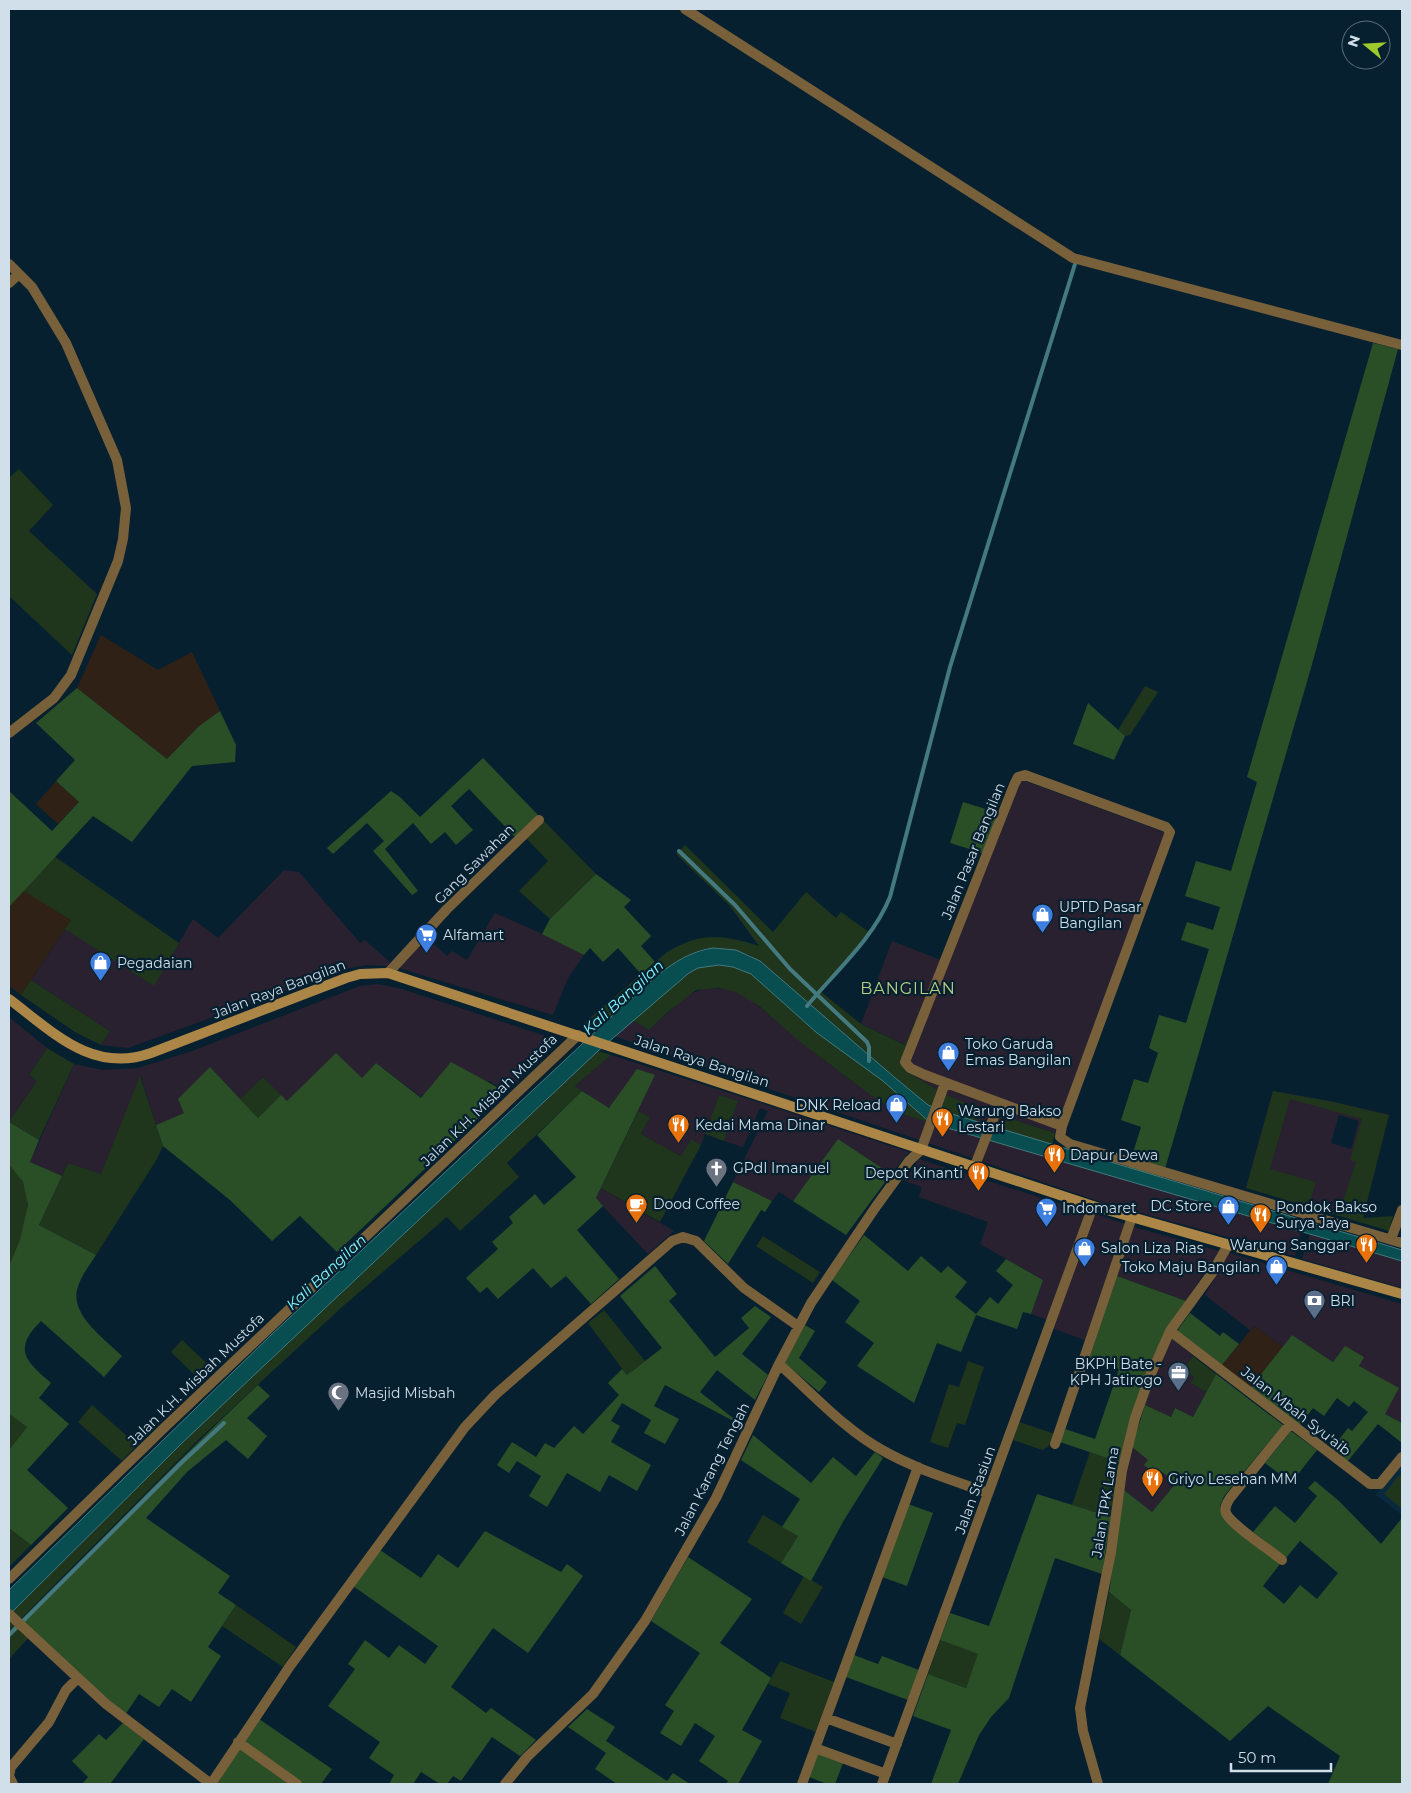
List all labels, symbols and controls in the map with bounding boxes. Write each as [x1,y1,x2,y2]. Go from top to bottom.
north arrow [1341,20,1391,70]
text: N [1343,33,1364,49]
street label: Jalan Pasar Bangilan [937,780,1009,923]
street label: Gang Sawahan [430,820,518,908]
place label: UPTD Pasar Bangilan [1059,898,1142,932]
shop icon: UPTD Pasar Bangilan [1031,903,1055,934]
supermarket icon: Alfamart [415,923,439,954]
place label: Alfamart [443,926,505,944]
shop icon: Pegadaian [89,951,113,982]
place label: Pegadaian [117,954,192,972]
street label: Jalan Raya Bangilan [209,955,348,1023]
water label: Kali Bangilan [578,956,668,1038]
district label: BANGILAN [860,979,956,998]
street label: Jalan K.H. Misbah Mustofa [416,1030,561,1171]
street label: Jalan Raya Bangilan [631,1030,772,1091]
place label: Toko Garuda Emas Bangilan [965,1035,1071,1069]
shop icon: Toko Garuda Emas Bangilan [937,1040,961,1071]
shop icon: DNK Reload [885,1093,909,1124]
place label: DNK Reload [796,1096,881,1114]
place label: Warung Bakso Lestari [958,1102,1062,1136]
restaurant icon: Warung Bakso Lestari [930,1107,954,1138]
restaurant icon: Kedai Mama Dinar [667,1113,691,1144]
place label: Kedai Mama Dinar [695,1116,826,1134]
restaurant icon: Dapur Dewa [1042,1143,1066,1174]
place label: Dapur Dewa [1070,1146,1158,1164]
church icon: GPdI Imanuel [705,1156,729,1187]
place label: GPdI Imanuel [733,1159,830,1177]
restaurant icon: Depot Kinanti [967,1161,991,1192]
place label: Depot Kinanti [865,1164,963,1182]
cafe icon: Dood Coffee [625,1192,649,1223]
shop icon: DC Store [1216,1194,1240,1225]
place label: Dood Coffee [653,1195,740,1213]
supermarket icon: Indomaret [1034,1196,1058,1227]
place label: DC Store [1150,1197,1212,1215]
place label: Pondok Bakso Surya Jaya [1276,1198,1377,1232]
place label: Indomaret [1062,1199,1137,1217]
restaurant icon: Pondok Bakso Surya Jaya [1248,1203,1272,1234]
water label: Kali Bangilan [282,1230,370,1314]
restaurant icon: Warung Sanggar [1354,1233,1378,1264]
shop icon: Salon Liza Rias [1073,1236,1097,1267]
place label: Warung Sanggar [1230,1236,1350,1254]
place label: Salon Liza Rias [1101,1239,1204,1257]
shop icon: Toko Maju Bangilan [1264,1255,1288,1286]
place label: Toko Maju Bangilan [1122,1258,1260,1276]
bank icon: BRI [1302,1289,1326,1320]
place label: BRI [1330,1292,1355,1310]
street label: Jalan K.H. Misbah Mustofa [123,1309,268,1450]
place label: BKPH Bate - KPH Jatirogo [1070,1355,1162,1389]
office icon: BKPH Bate - KPH Jatirogo [1166,1360,1190,1391]
street label: Jalan Mbah Syu'aib [1237,1362,1355,1460]
mosque icon: Masjid Misbah [327,1381,351,1412]
place label: Masjid Misbah [355,1384,455,1402]
street label: Jalan Karang Tengah [670,1399,753,1539]
street label: Jalan Stasiun [950,1444,999,1537]
street label: Jalan TPK Lama [1087,1445,1123,1560]
restaurant icon: Griyo Lesehan MM [1140,1467,1164,1498]
place label: Griyo Lesehan MM [1168,1470,1297,1488]
scale bar [1231,1740,1331,1772]
text: 50 m [1238,1748,1276,1767]

